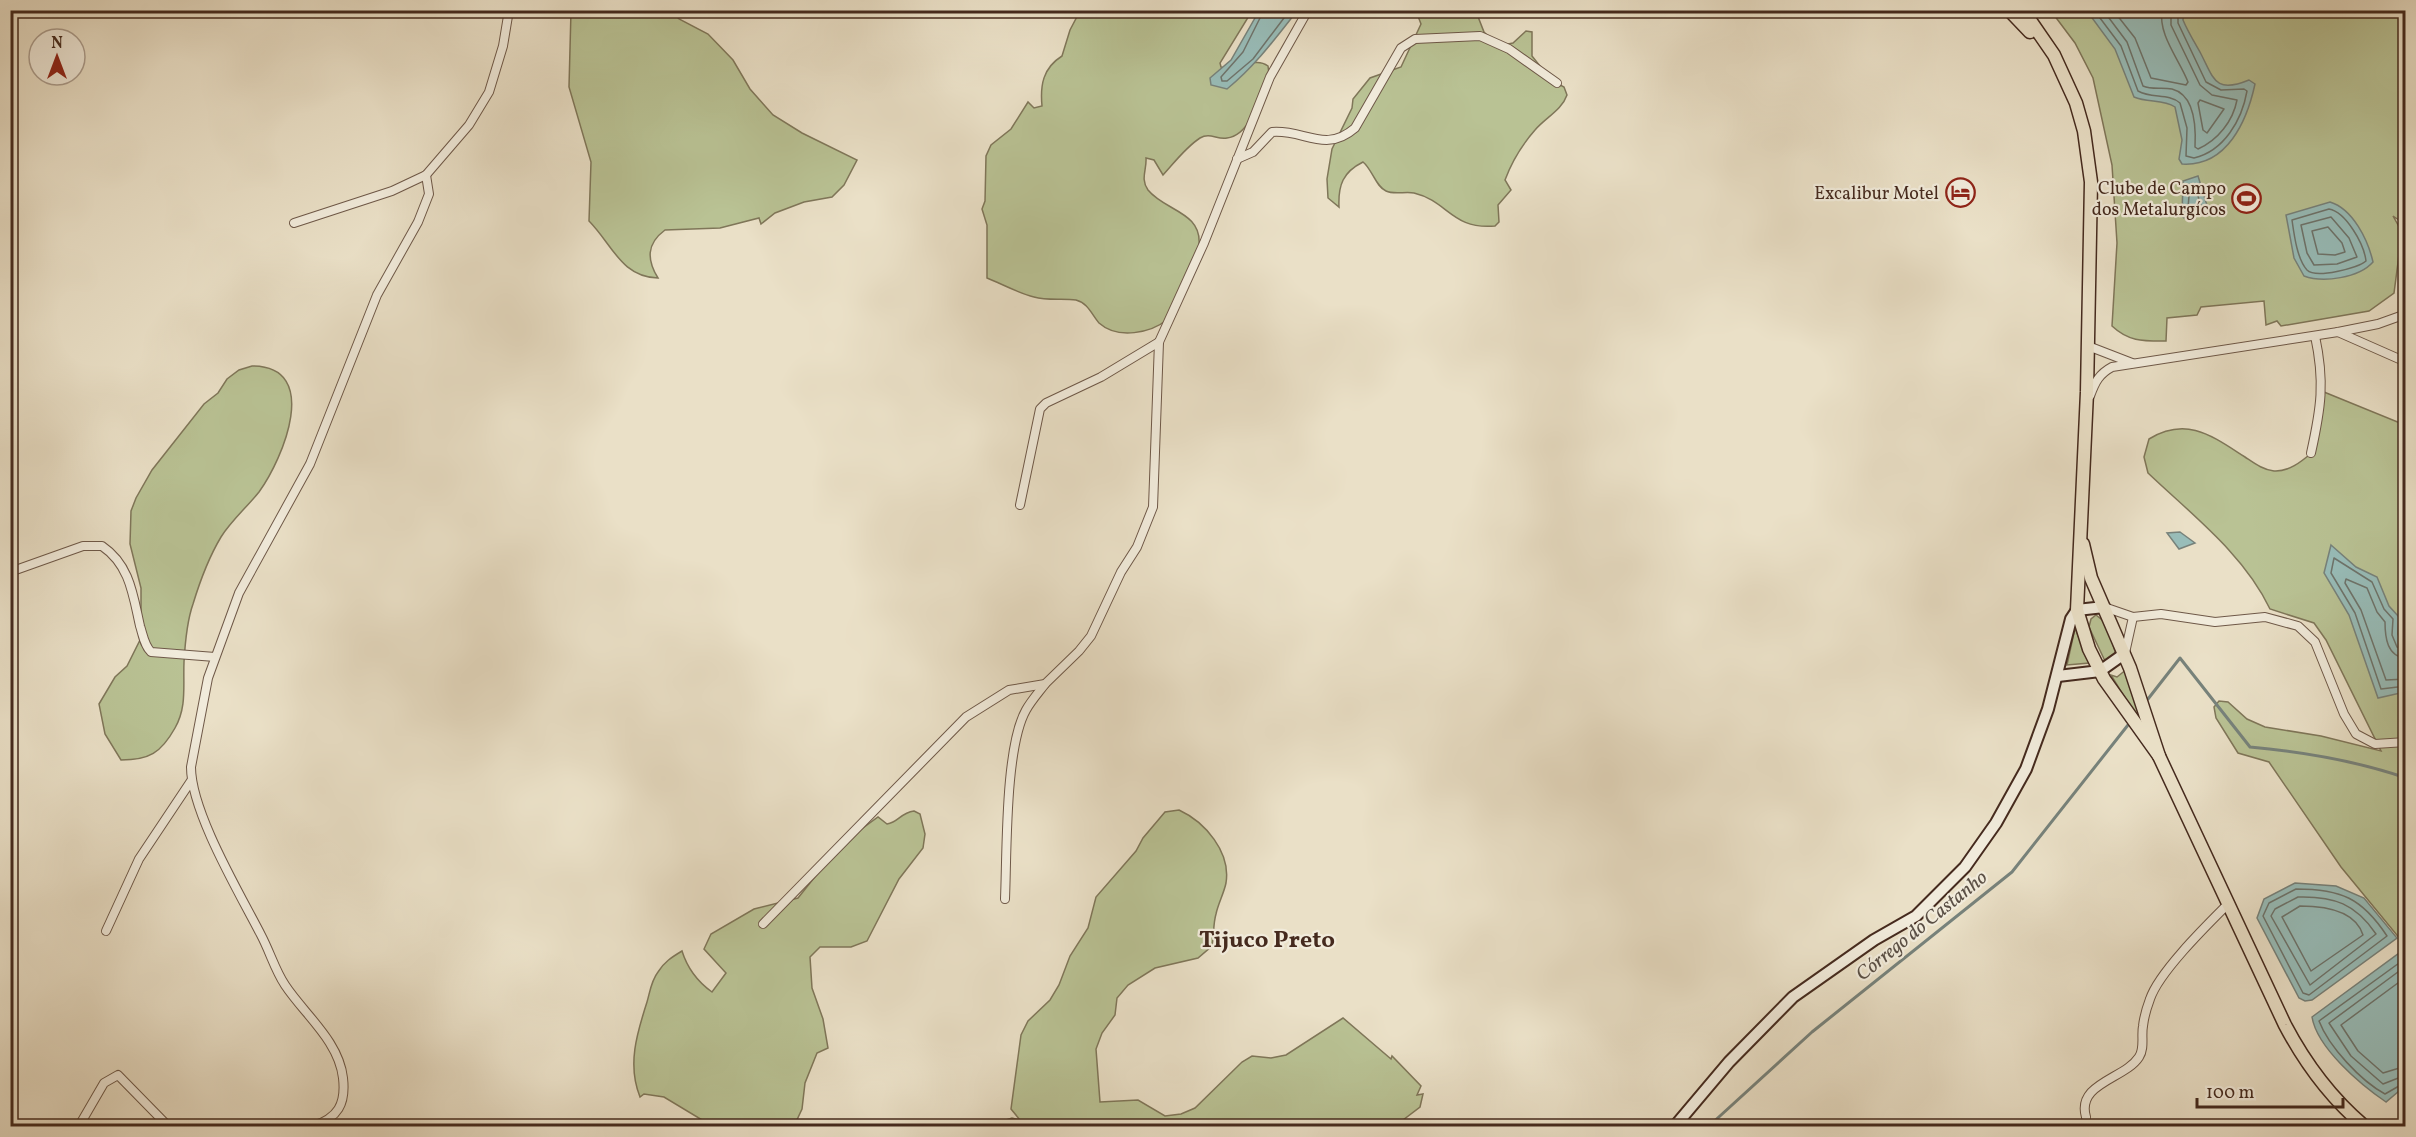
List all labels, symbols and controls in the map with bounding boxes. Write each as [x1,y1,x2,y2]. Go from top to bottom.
north arrow [27,27,87,87]
text: N [51,33,63,55]
hotel icon: Excalibur Motel [1944,177,1976,209]
place label: Clube de Campo dos Metalurgícos [2092,177,2226,223]
place label: Excalibur Motel [1814,182,1939,207]
sports icon: Clube de Campo dos Metalurgícos [2231,182,2263,214]
water label: Córrego do Castanho [1850,865,1994,988]
district label: Tijuco Preto [1199,924,1335,958]
scale bar [2197,1071,2342,1109]
text: 100 m [2206,1081,2255,1106]

